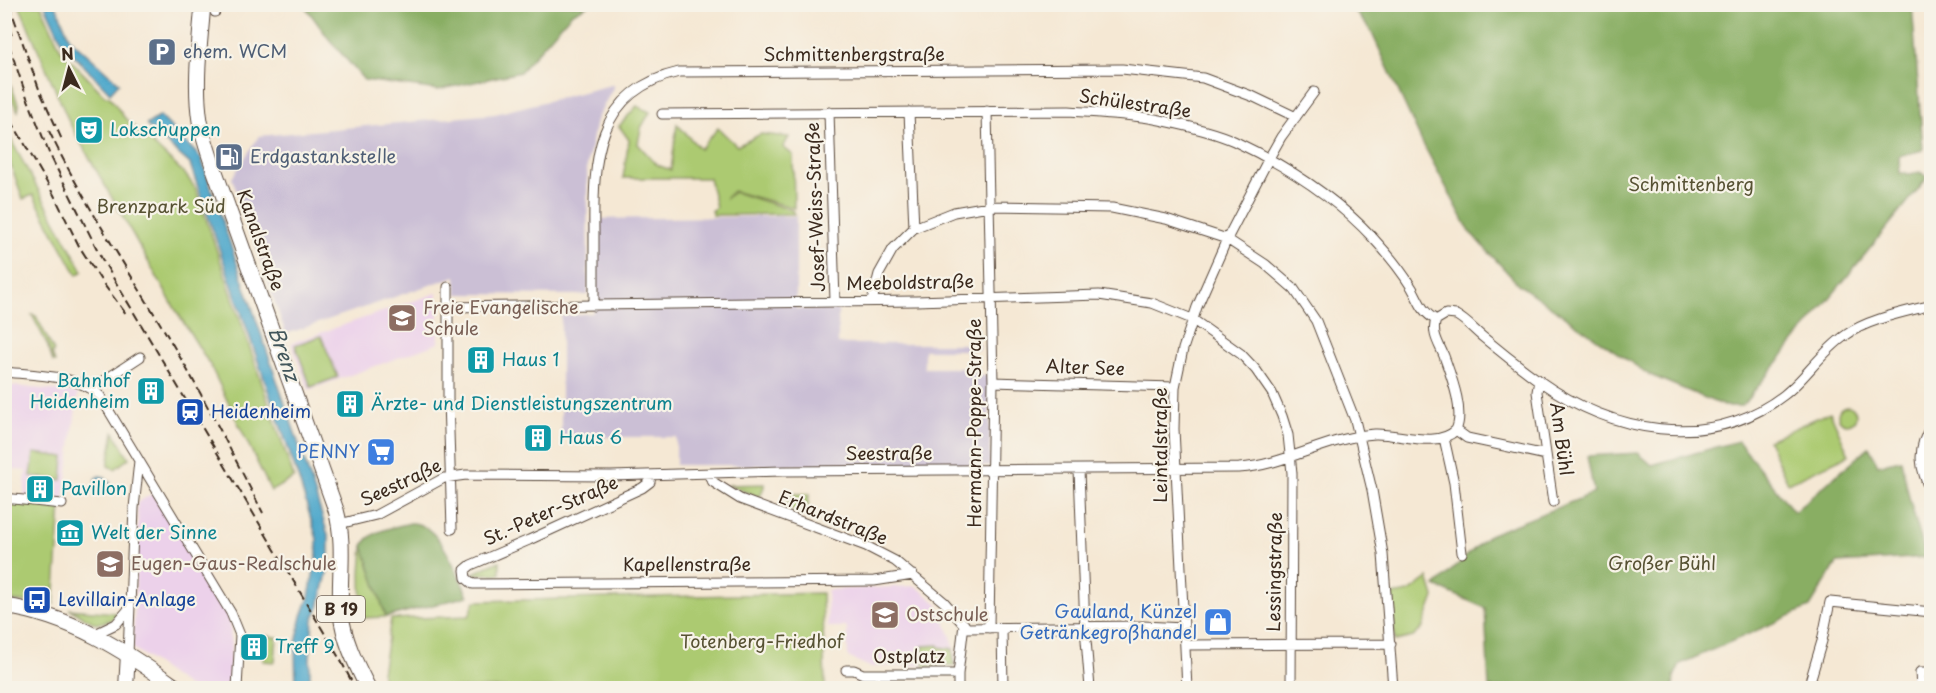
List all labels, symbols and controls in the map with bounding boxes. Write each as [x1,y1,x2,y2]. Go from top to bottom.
parking icon: ehem. WCM [146,36,178,68]
place label: ehem. WCM [183,37,287,64]
north arrow [39,39,99,99]
text: N [60,40,75,66]
street label: Schmittenbergstraße [763,40,945,67]
street label: Schülestraße [1077,81,1193,124]
theatre icon: Lokschuppen [73,114,105,146]
place label: Lokschuppen [110,115,221,142]
street label: Josef-Weiss-Straße [798,122,831,292]
fuel station icon: Erdgastankstelle [213,141,245,173]
place label: Erdgastankstelle [250,142,397,169]
park label: Schmittenberg [1628,170,1754,197]
street label: Kanalstraße [231,185,292,294]
park label: Brenzpark Süd [96,192,226,219]
street label: Meeboldstraße [846,267,974,296]
place label: Freie Evangelische Schule [423,293,578,341]
school or university icon: Freie Evangelische Schule [386,302,418,334]
street label: Hermann-Poppe-Straße [960,319,987,527]
water label: Brenz [262,323,309,387]
building icon: Haus 1 [465,344,497,376]
place label: Haus 1 [502,345,559,372]
street label: Alter See [1045,352,1125,381]
place label: Bahnhof Heidenheim [30,366,132,414]
building icon: Bahnhof Heidenheim [135,375,167,407]
street label: Leintalstraße [1146,387,1173,503]
building icon: Ärzte- und Dienstleistungszentrum [334,388,366,420]
place label: Ärzte- und Dienstleistungszentrum [371,389,673,416]
station icon: Heidenheim [174,396,206,428]
place label: Heidenheim [211,397,311,424]
street label: Am Bühl [1544,400,1581,477]
building icon: Haus 6 [522,422,554,454]
place label: Haus 6 [559,423,622,450]
supermarket icon: PENNY [365,436,397,468]
place label: PENNY [297,437,360,464]
street label: Seestraße [846,439,932,466]
street label: Seestraße [355,451,445,512]
street label: St.-Peter-Straße [479,468,622,551]
building icon: Pavillon [24,473,56,505]
place label: Pavillon [61,474,127,501]
street label: Erhardstraße [775,482,892,551]
street label: Lessingstraße [1259,512,1288,632]
museum icon: Welt der Sinne [54,517,86,549]
place label: Welt der Sinne [91,518,218,545]
school or university icon: Eugen-Gaus-Realschule [94,548,126,580]
place label: Eugen-Gaus-Realschule [131,549,337,576]
park label: Großer Bühl [1608,549,1716,576]
street label: Kapellenstraße [623,550,751,577]
bus stop icon: Levillain-Anlage [21,584,53,616]
place label: Levillain-Anlage [58,585,196,612]
road number: B 19 [317,596,365,622]
place label: Gauland, Künzel Getränkegroßhandel [1020,597,1197,645]
school or university icon: Ostschule [869,599,901,631]
place label: Ostschule [906,600,989,627]
shop icon: Gauland, Künzel Getränkegroßhandel [1202,606,1234,638]
park label: Totenberg-Friedhof [680,627,846,654]
building icon: Treff 9 [238,631,270,663]
place label: Treff 9 [275,632,335,659]
street label: Ostplatz [873,642,946,669]

